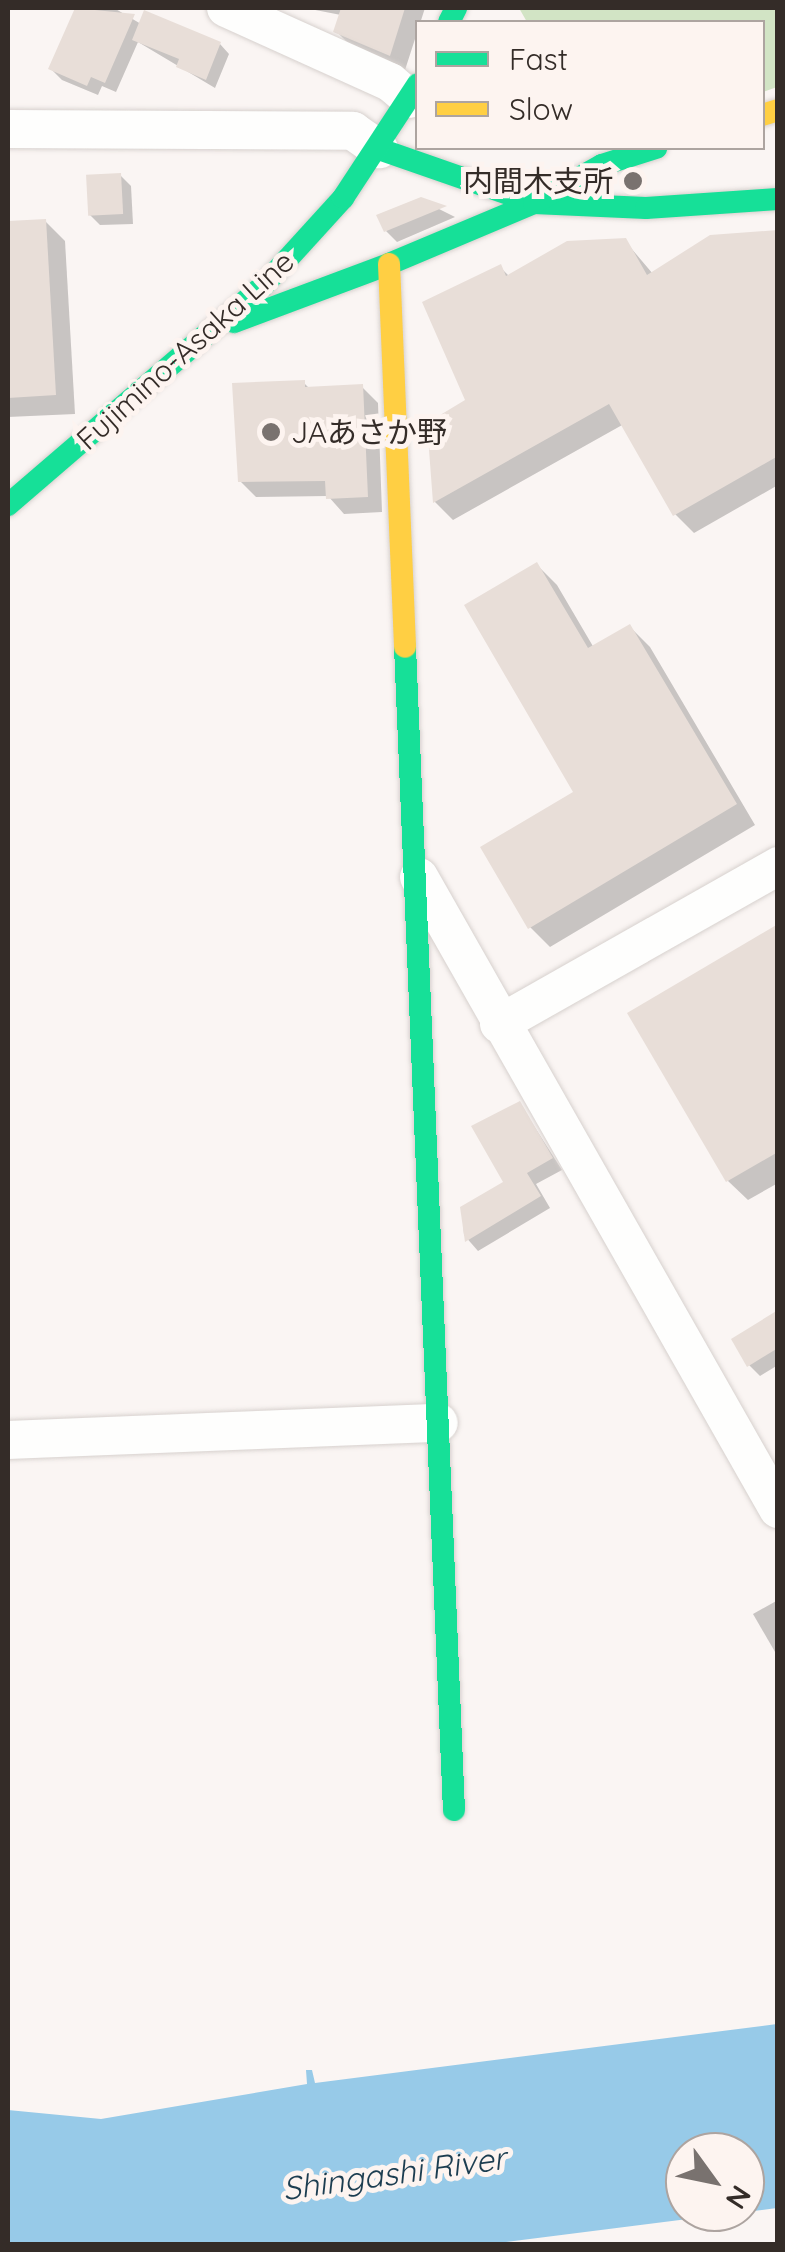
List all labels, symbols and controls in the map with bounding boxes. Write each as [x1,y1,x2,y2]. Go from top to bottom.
legend [415,20,765,150]
text: Fast [509,40,568,78]
text: Slow [509,90,573,128]
place label: 内間木支所 [463,163,613,199]
marker: 内間木支所 [622,170,644,192]
street label: Fujimino-Asaka Line [69,243,301,457]
place label: JAあさか野 [291,414,447,450]
marker: JAあさか野 [260,421,282,443]
north arrow [665,2132,765,2232]
water label: Shingashi River [280,2138,508,2208]
text: N [719,2179,759,2216]

